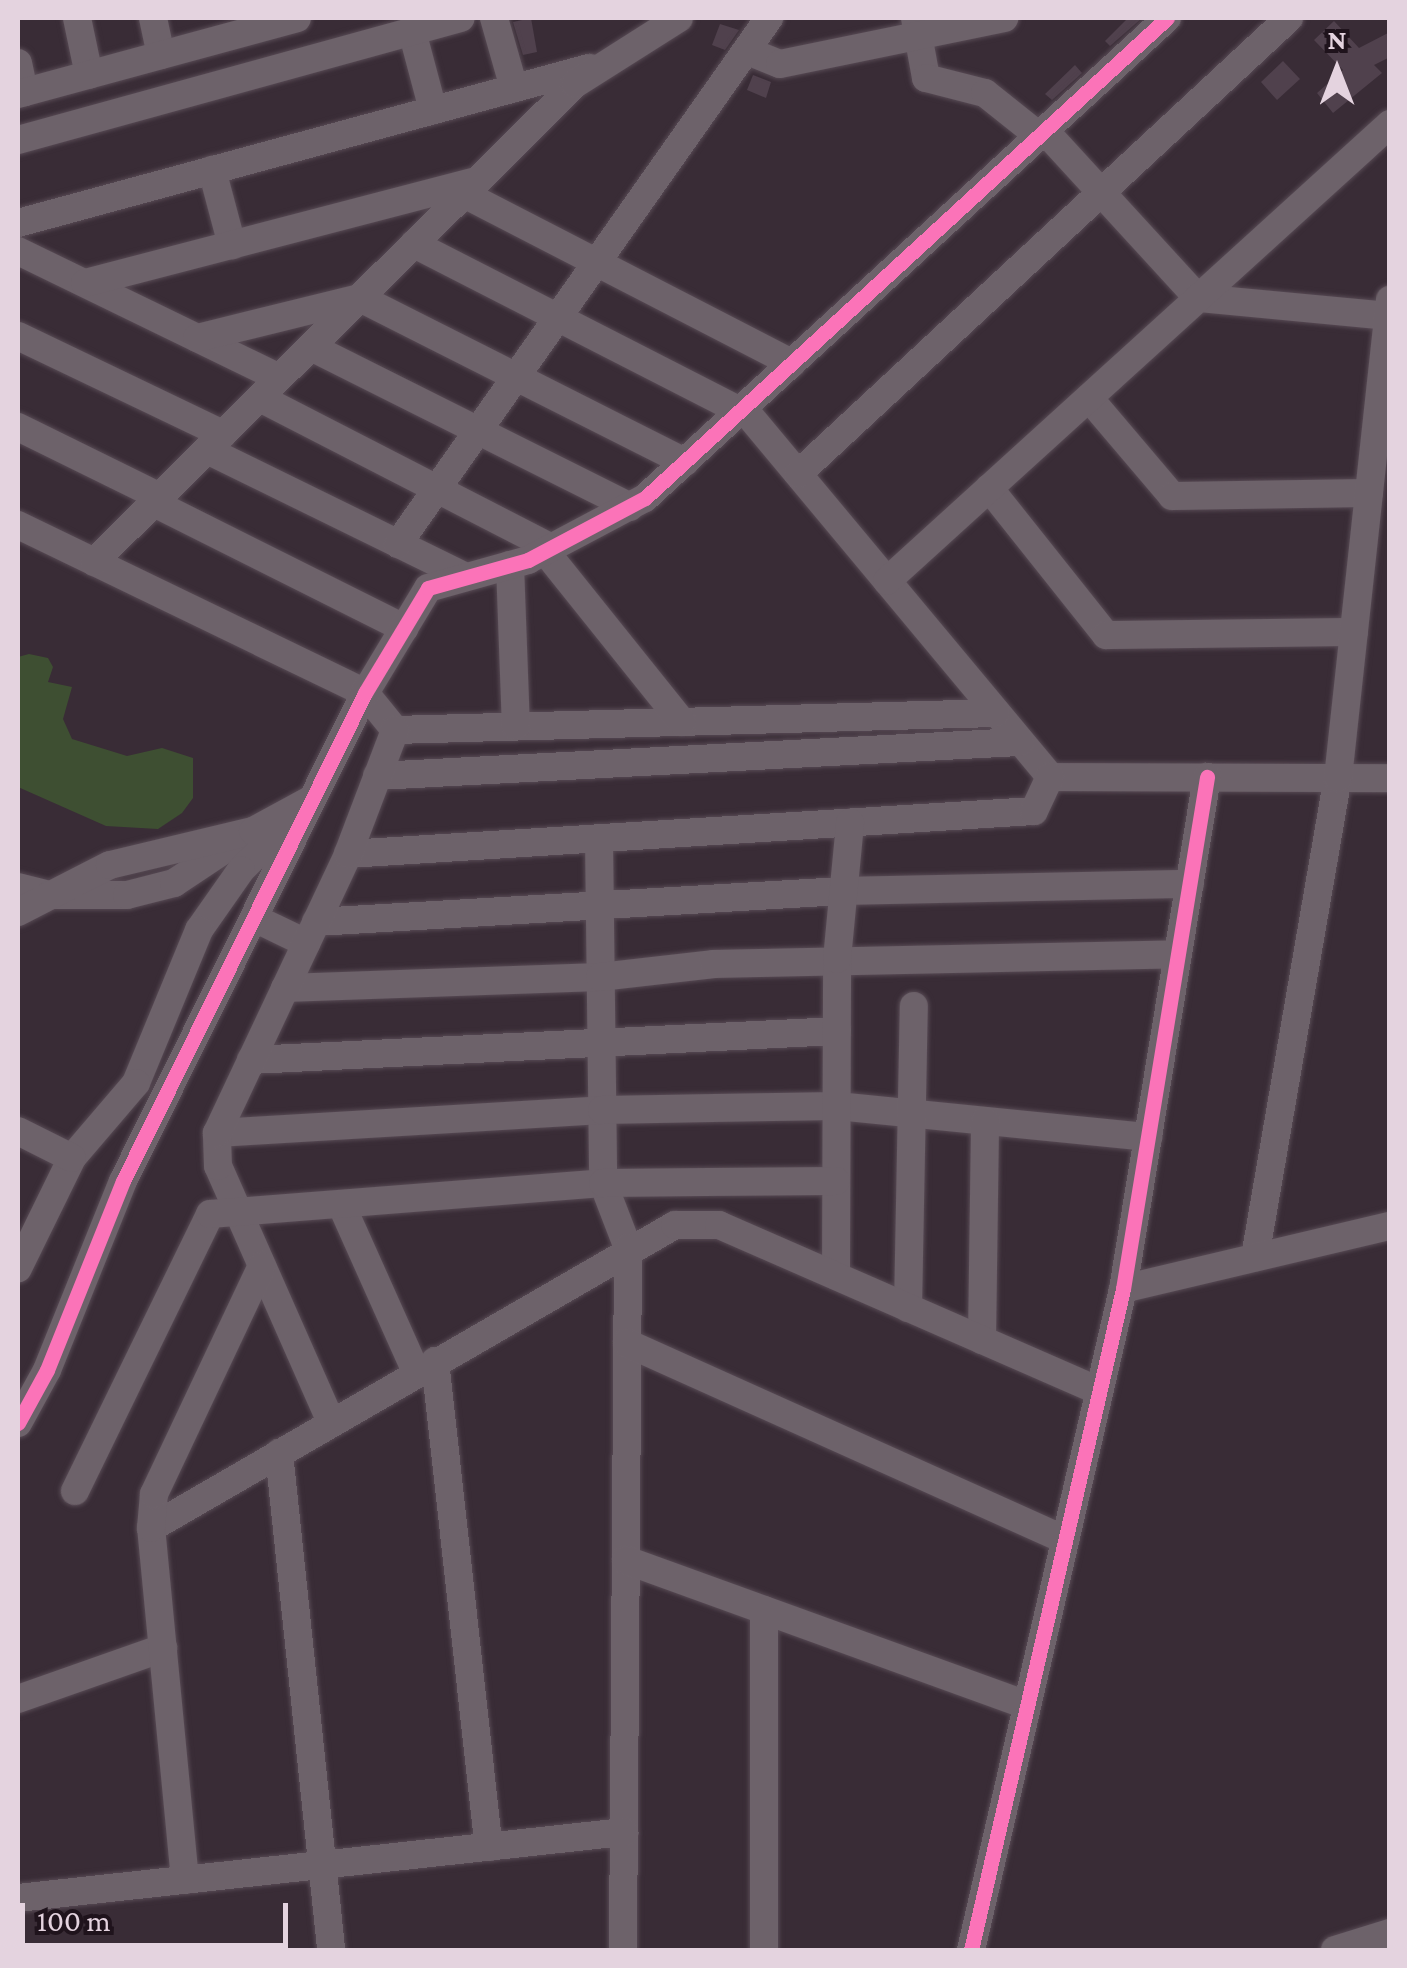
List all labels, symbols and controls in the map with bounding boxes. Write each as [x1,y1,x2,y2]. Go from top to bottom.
north arrow [1287,20,1387,120]
text: N [1327,24,1347,55]
scale bar [25,1883,292,1945]
text: 100 m [37,1904,111,1937]

